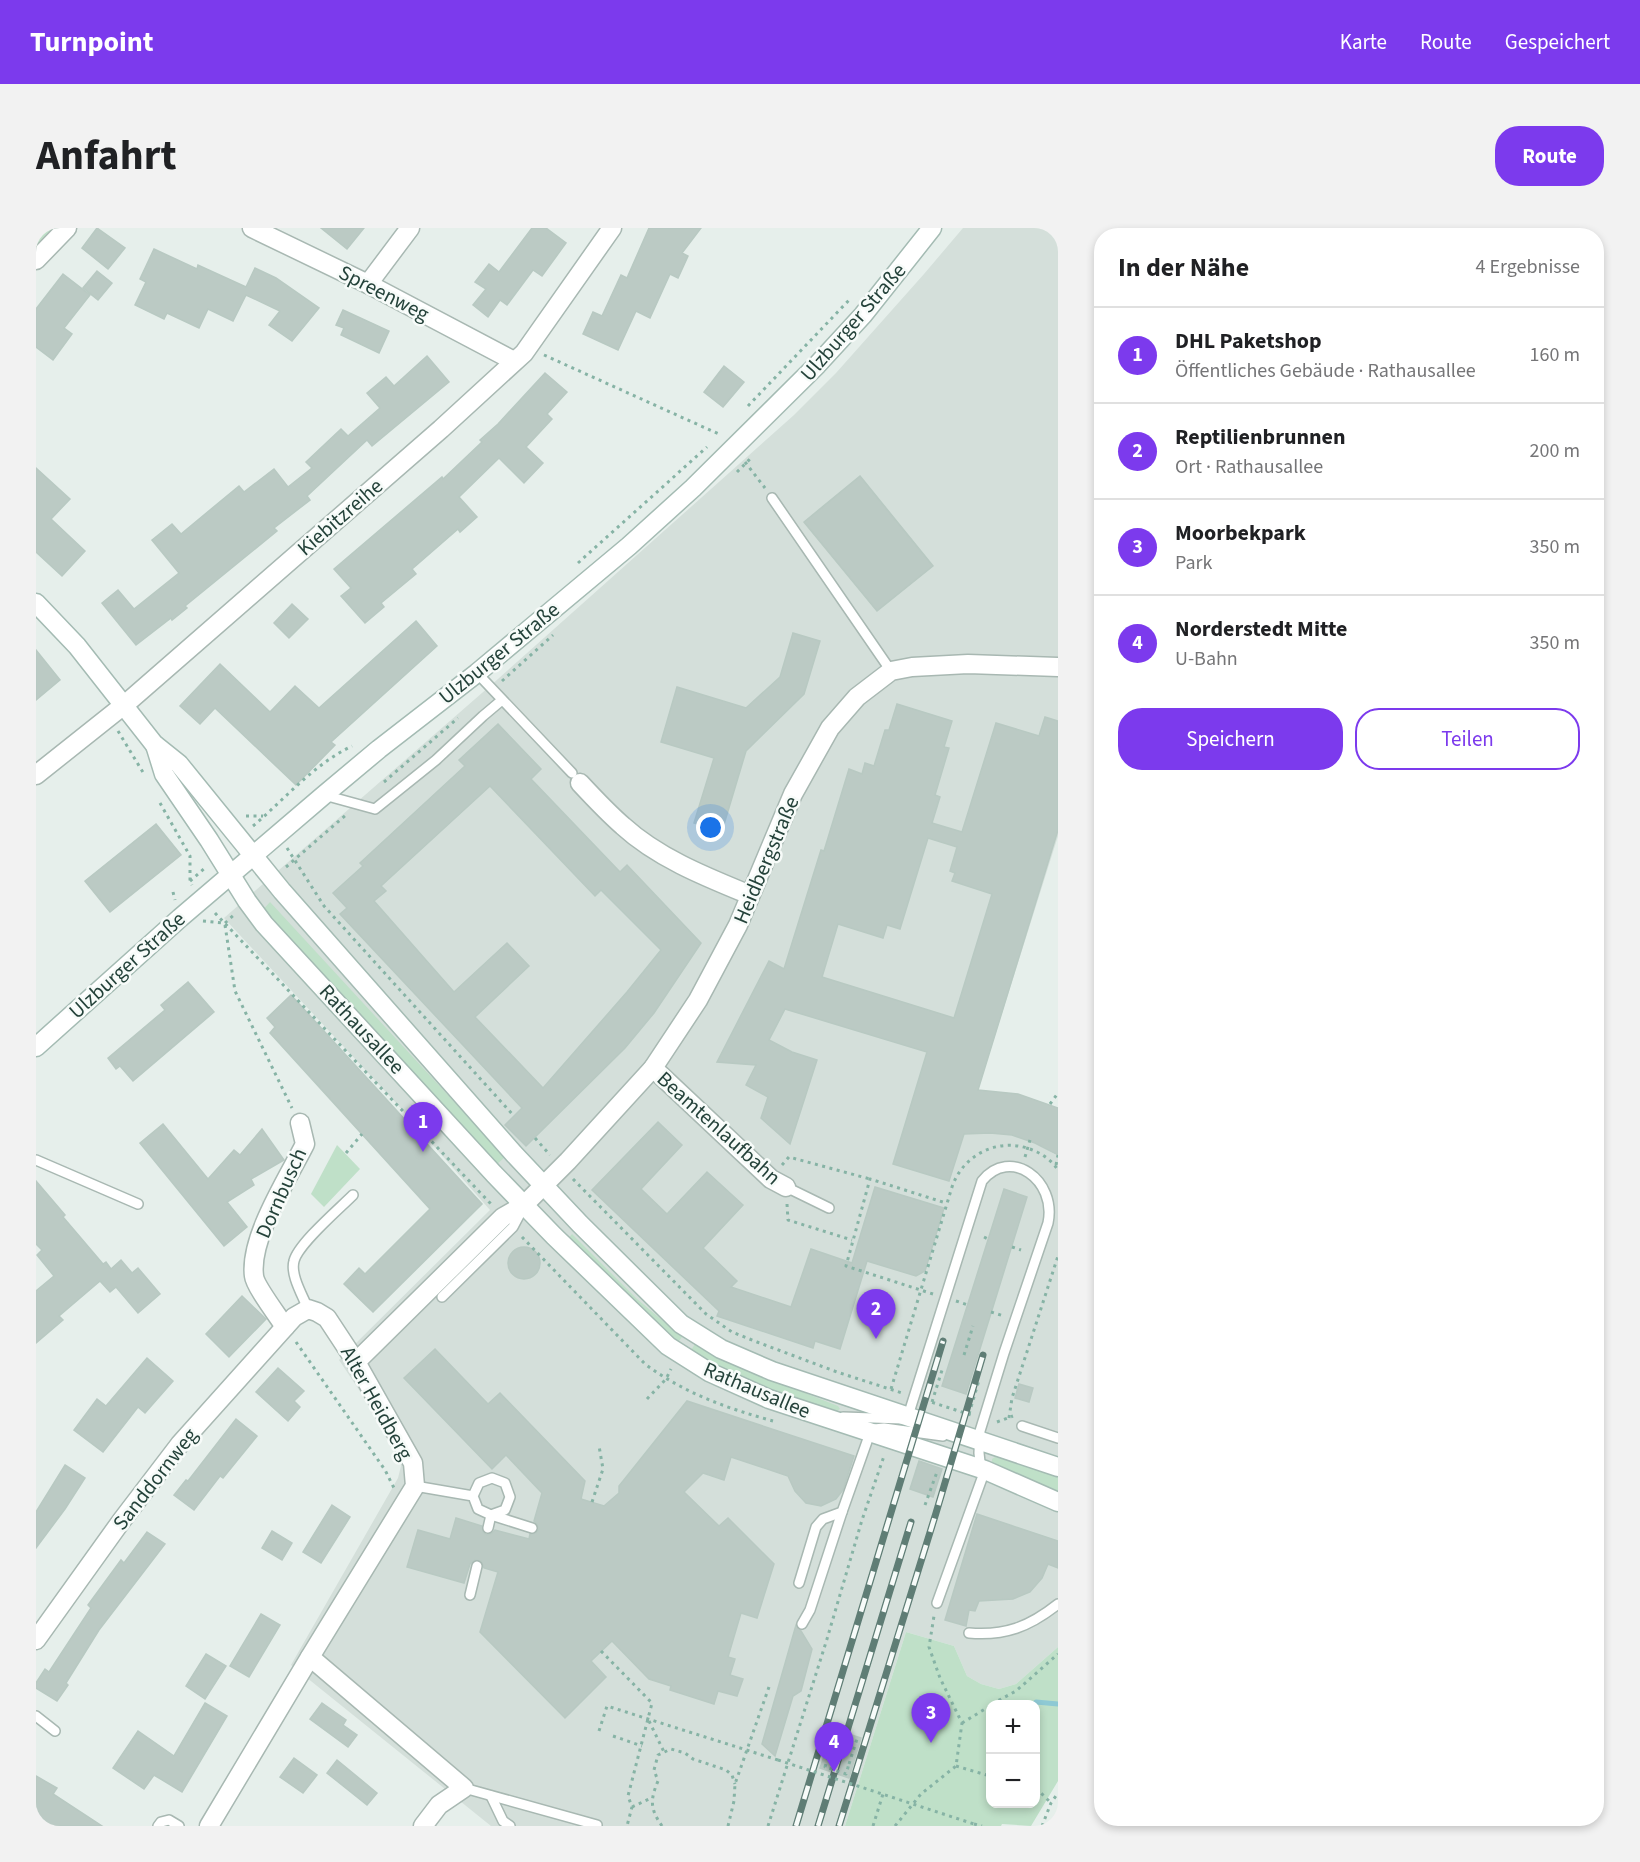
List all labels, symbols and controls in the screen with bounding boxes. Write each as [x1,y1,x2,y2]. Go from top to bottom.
text: Turnpoint [30,22,154,62]
text: Karte [1340,27,1387,57]
text: Route [1420,27,1472,57]
text: Gespeichert [1505,27,1610,57]
text: Anfahrt [36,126,177,186]
button: Route [1495,126,1604,186]
text: In der Nähe [1118,249,1249,286]
text: 4 Ergebnisse [1475,253,1580,281]
street label: Ulzburger Straße [793,256,913,388]
street label: Spreenweg [333,257,435,329]
text: DHL Paketshop [1175,325,1322,357]
text: 1 [1132,341,1143,369]
text: 160 m [1530,341,1580,369]
text: Öffentliches Gebäude · Rathausallee [1175,357,1476,385]
text: Reptilienbrunnen [1175,421,1346,453]
text: 2 [1132,437,1143,465]
text: 200 m [1530,437,1580,465]
text: Ort · Rathausallee [1175,453,1323,481]
street label: Kiebitzreihe [291,471,389,563]
text: Moorbekpark [1175,517,1306,549]
text: 3 [1132,533,1143,561]
text: 350 m [1530,533,1580,561]
text: Park [1175,549,1212,577]
street label: Ulzburger Straße [432,595,566,711]
text: Norderstedt Mitte [1175,613,1347,645]
text: 4 [1132,629,1143,657]
text: 350 m [1530,629,1580,657]
text: U-Bahn [1175,645,1238,673]
button: Speichern [1118,708,1343,770]
button: Teilen [1355,708,1580,770]
street label: Heidbergstraße [726,792,806,928]
your location [696,813,725,842]
street label: Ulzburger Straße [62,904,192,1026]
street label: Rathausallee [312,977,412,1081]
street label: Beamtenlaufbahn [650,1064,788,1192]
pin: 1 [404,1102,442,1152]
street label: Dornbusch [248,1143,314,1243]
pin: 2 [856,1290,896,1339]
street label: Alter Heidberg [333,1341,421,1466]
street label: Rathausallee [699,1354,815,1426]
street label: Sanddornweg [105,1421,205,1537]
pin: 3 [912,1694,950,1743]
map controls [986,1700,1040,1808]
button: + [986,1700,1040,1754]
pin: 4 [814,1722,854,1772]
button: − [986,1754,1040,1808]

